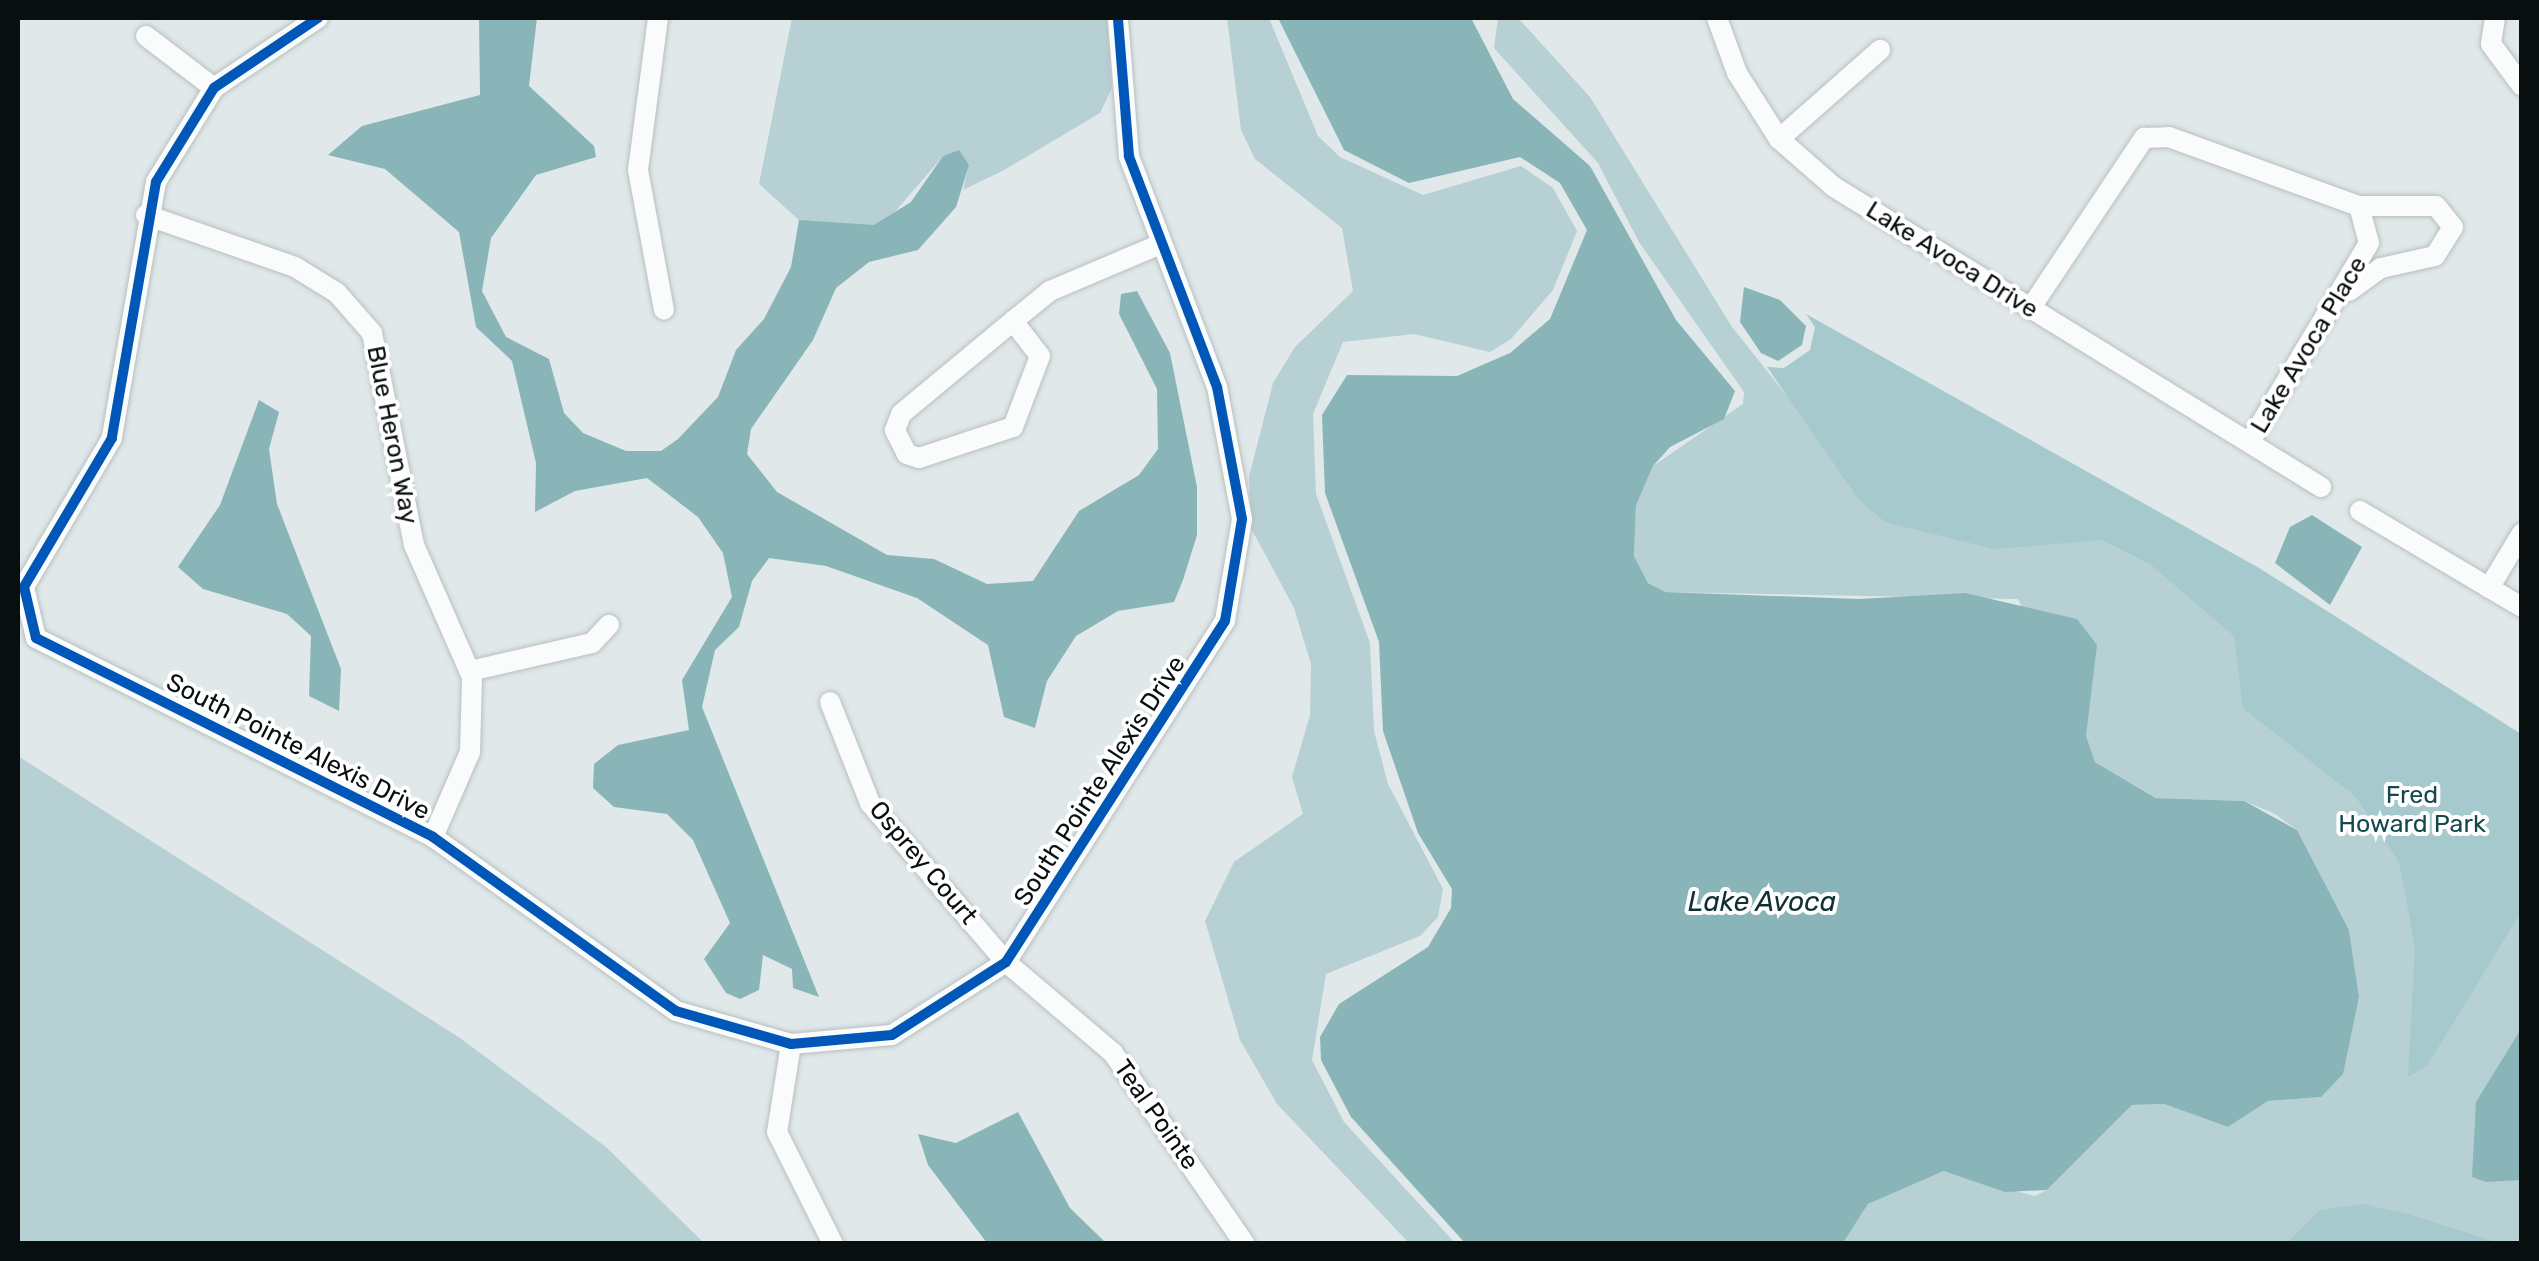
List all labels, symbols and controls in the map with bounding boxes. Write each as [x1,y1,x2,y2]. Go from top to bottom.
street label: Lake Avoca Drive [1860,195,2044,325]
street label: Lake Avoca Place [2244,251,2374,439]
street label: Blue Heron Way [360,343,424,527]
street label: South Pointe Alexis Drive [1008,650,1192,912]
street label: South Pointe Alexis Drive [161,667,435,827]
park label: Fred Howard Park [2338,781,2486,840]
street label: Osprey Court [862,795,984,931]
water label: Lake Avoca [1687,885,1837,919]
street label: Teal Pointe [1107,1054,1205,1176]

